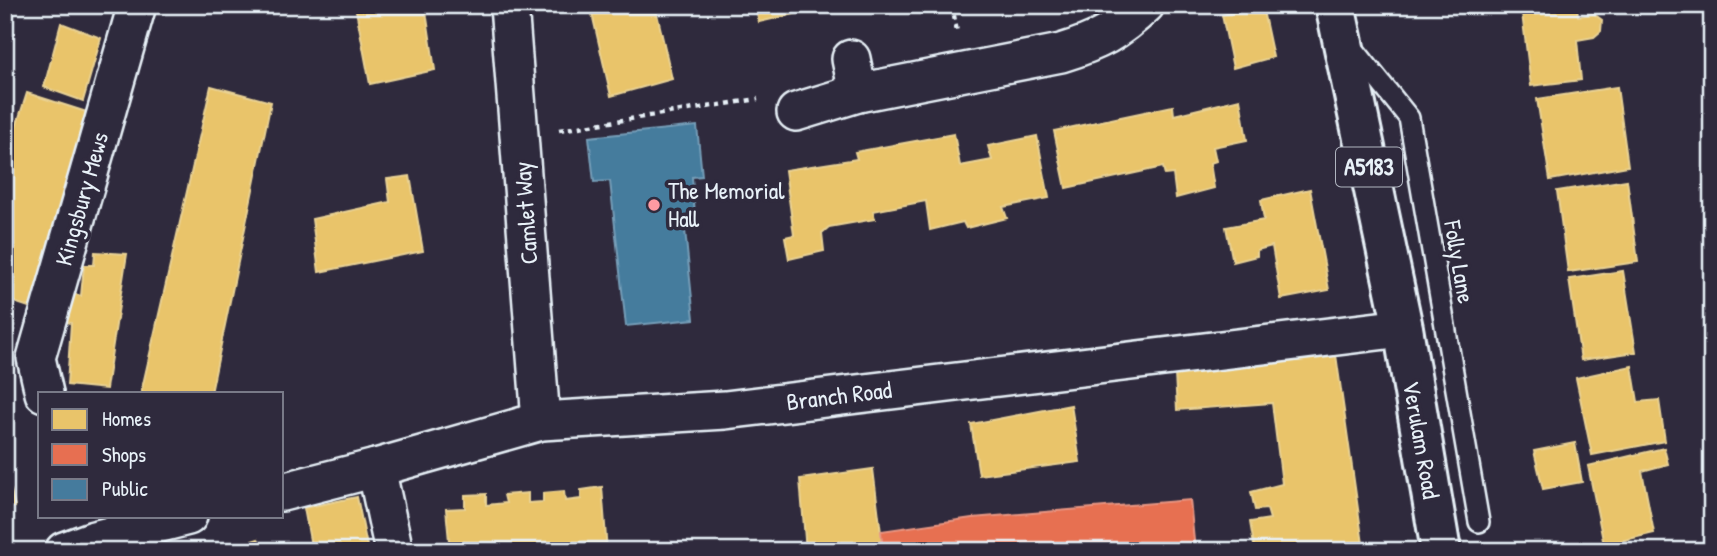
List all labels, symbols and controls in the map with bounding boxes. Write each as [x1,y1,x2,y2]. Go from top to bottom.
street label: Kingsbury Mews [47,128,115,269]
road number: A5183 [1336,148,1402,186]
street label: Camlet Way [505,161,545,266]
place label: The Memorial Hall [668,174,785,234]
marker: The Memorial Hall [646,197,662,213]
street label: Folly Lane [1437,217,1483,306]
street label: Branch Road [784,373,893,417]
street label: Verulam Road [1396,379,1448,501]
legend [38,392,284,518]
text: Homes [102,404,151,433]
text: Shops [102,440,146,469]
text: Public [102,474,148,503]

